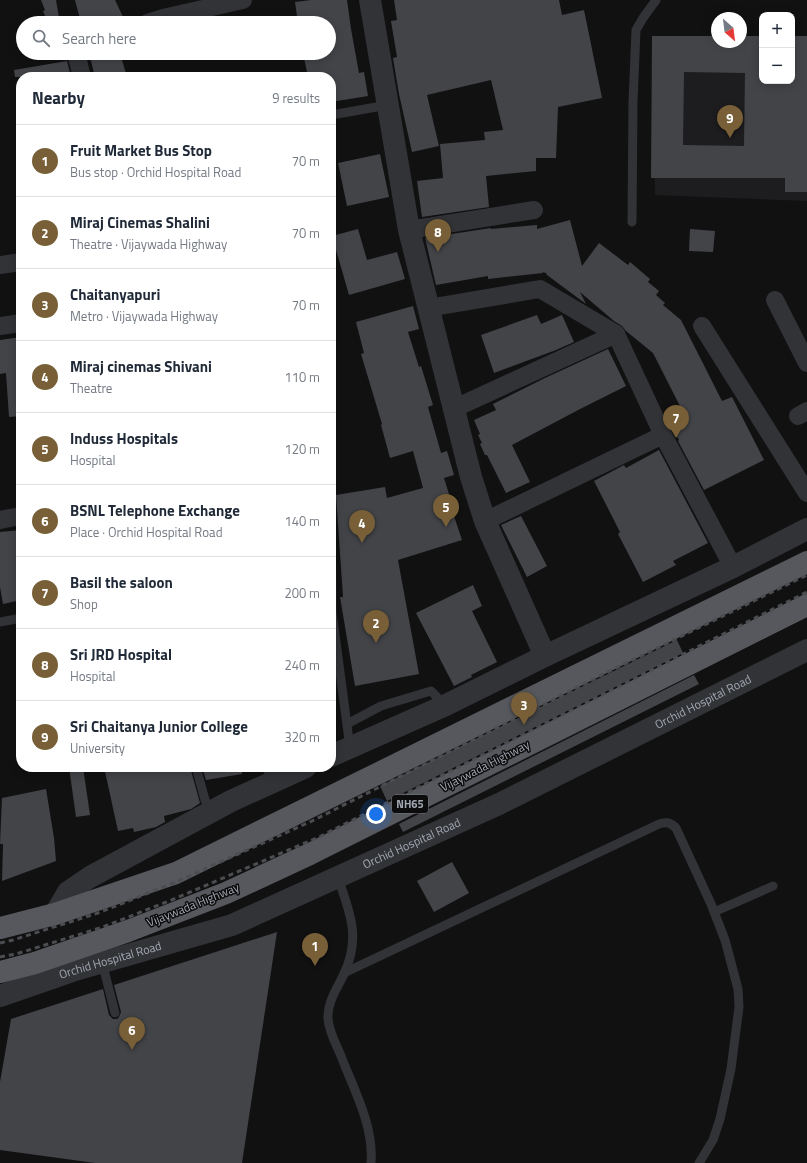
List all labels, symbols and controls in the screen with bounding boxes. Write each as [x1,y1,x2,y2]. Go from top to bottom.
north arrow [711,12,747,48]
map controls [759,12,795,84]
button: + [759,12,795,48]
search box [16,16,336,60]
icon: search [30,27,52,49]
text: Search here [62,27,136,50]
button: − [759,48,795,84]
text: Nearby [32,85,85,111]
text: 9 results [272,88,320,108]
pin: 9 [717,105,743,138]
text: Fruit Market Bus Stop [70,139,212,162]
text: 1 [41,151,49,171]
text: 70 m [292,151,320,171]
text: Bus stop · Orchid Hospital Road [70,162,241,182]
text: Miraj Cinemas Shalini [70,211,210,234]
pin: 8 [425,219,451,252]
text: 2 [41,223,49,243]
text: 70 m [292,223,320,243]
text: Theatre · Vijaywada Highway [70,234,227,254]
text: Chaitanyapuri [70,283,160,306]
text: 3 [41,295,49,315]
text: 70 m [292,295,320,315]
text: Metro · Vijaywada Highway [70,306,218,326]
text: Miraj cinemas Shivani [70,355,212,378]
text: 4 [41,367,49,387]
text: 110 m [284,367,320,387]
text: Theatre [70,378,112,398]
pin: 7 [663,405,689,438]
text: Induss Hospitals [70,427,178,450]
text: 5 [41,439,49,459]
text: 120 m [284,439,320,459]
text: Hospital [70,450,115,470]
pin: 5 [433,494,459,527]
text: BSNL Telephone Exchange [70,499,240,522]
pin: 4 [349,510,375,543]
text: 6 [41,511,49,531]
text: 140 m [284,511,320,531]
text: Place · Orchid Hospital Road [70,522,223,542]
text: Basil the saloon [70,571,173,594]
text: 7 [41,583,49,603]
text: 200 m [284,583,320,603]
text: Shop [70,594,98,614]
pin: 2 [363,610,389,643]
text: Sri JRD Hospital [70,643,172,666]
text: 8 [41,655,49,675]
text: 240 m [284,655,320,675]
text: Hospital [70,666,115,686]
street label: Orchid Hospital Road [651,669,754,734]
pin: 3 [511,692,537,725]
text: Sri Chaitanya Junior College [70,715,248,738]
text: 9 [41,727,49,747]
text: 320 m [284,727,320,747]
street label: Vijaywada Highway [437,735,533,796]
text: University [70,738,125,758]
road number: NH65 [392,795,428,813]
your location [366,804,386,824]
street label: Orchid Hospital Road [359,813,464,874]
street label: Vijaywada Highway [144,877,242,932]
pin: 1 [302,933,328,966]
street label: Orchid Hospital Road [56,936,164,984]
pin: 6 [119,1017,145,1050]

